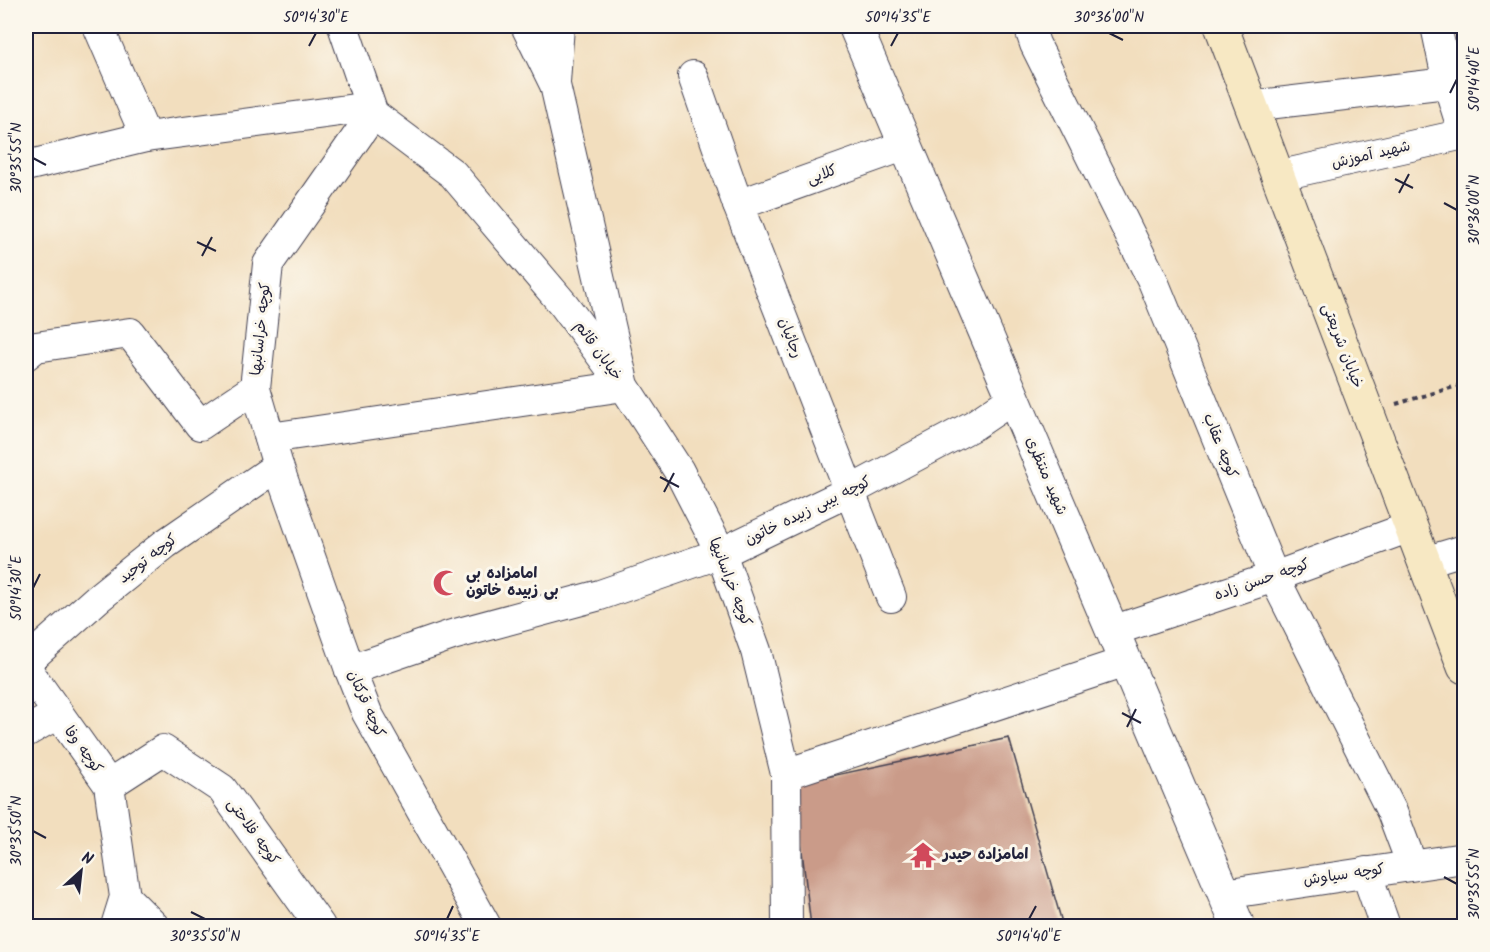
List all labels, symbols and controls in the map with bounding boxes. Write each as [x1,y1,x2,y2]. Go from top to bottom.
text: 50°14'30"E [283,6,350,30]
text: 50°14'35"E [865,6,932,30]
text: 30°36'00"N [1074,6,1144,30]
text: 50°14'40"E [1463,45,1487,112]
text: 30°35'55"N [5,122,29,194]
street label: شهید آموزش [1329,134,1413,176]
street label: کلایی [804,159,840,191]
text: 30°36'00"N [1463,175,1487,245]
street label: کوچه خراسانبها [244,281,278,377]
street label: خیابان شریعتی [1315,300,1369,392]
street label: رجائیان [771,314,809,362]
street label: خیابان قائم [568,316,628,386]
street label: کوچه عقاب [1196,410,1244,482]
street label: شهید منتظری [1019,433,1073,519]
street label: کوچه بیبی زبیده خاتون [741,470,875,552]
street label: کوچه توحید [113,528,183,590]
street label: کوچه خراسانیها [702,534,758,630]
street label: کوچه حسن زاده [1211,552,1313,608]
text: 50°14'30"E [5,554,29,621]
place label: امامزاده بی بی زبیده خاتون [466,562,559,603]
mosque icon: امامزاده بی بی زبیده خاتون [431,568,461,598]
street label: کوچه قرکتان [340,666,392,742]
street label: کوچه وفا [57,721,109,779]
street label: کوچه فلاحتی [221,794,285,870]
text: 30°35'50"N [5,796,29,866]
temple icon: امامزاده حیدر [908,840,938,870]
north arrow [51,841,111,901]
place label: امامزاده حیدر [941,843,1028,867]
text: N [77,846,97,872]
text: 30°35'55"N [1463,848,1487,920]
street label: کوچه سیاوش [1302,857,1386,893]
text: 30°35'50"N [170,925,240,949]
text: 50°14'35"E [414,925,481,949]
text: 50°14'40"E [996,925,1063,949]

